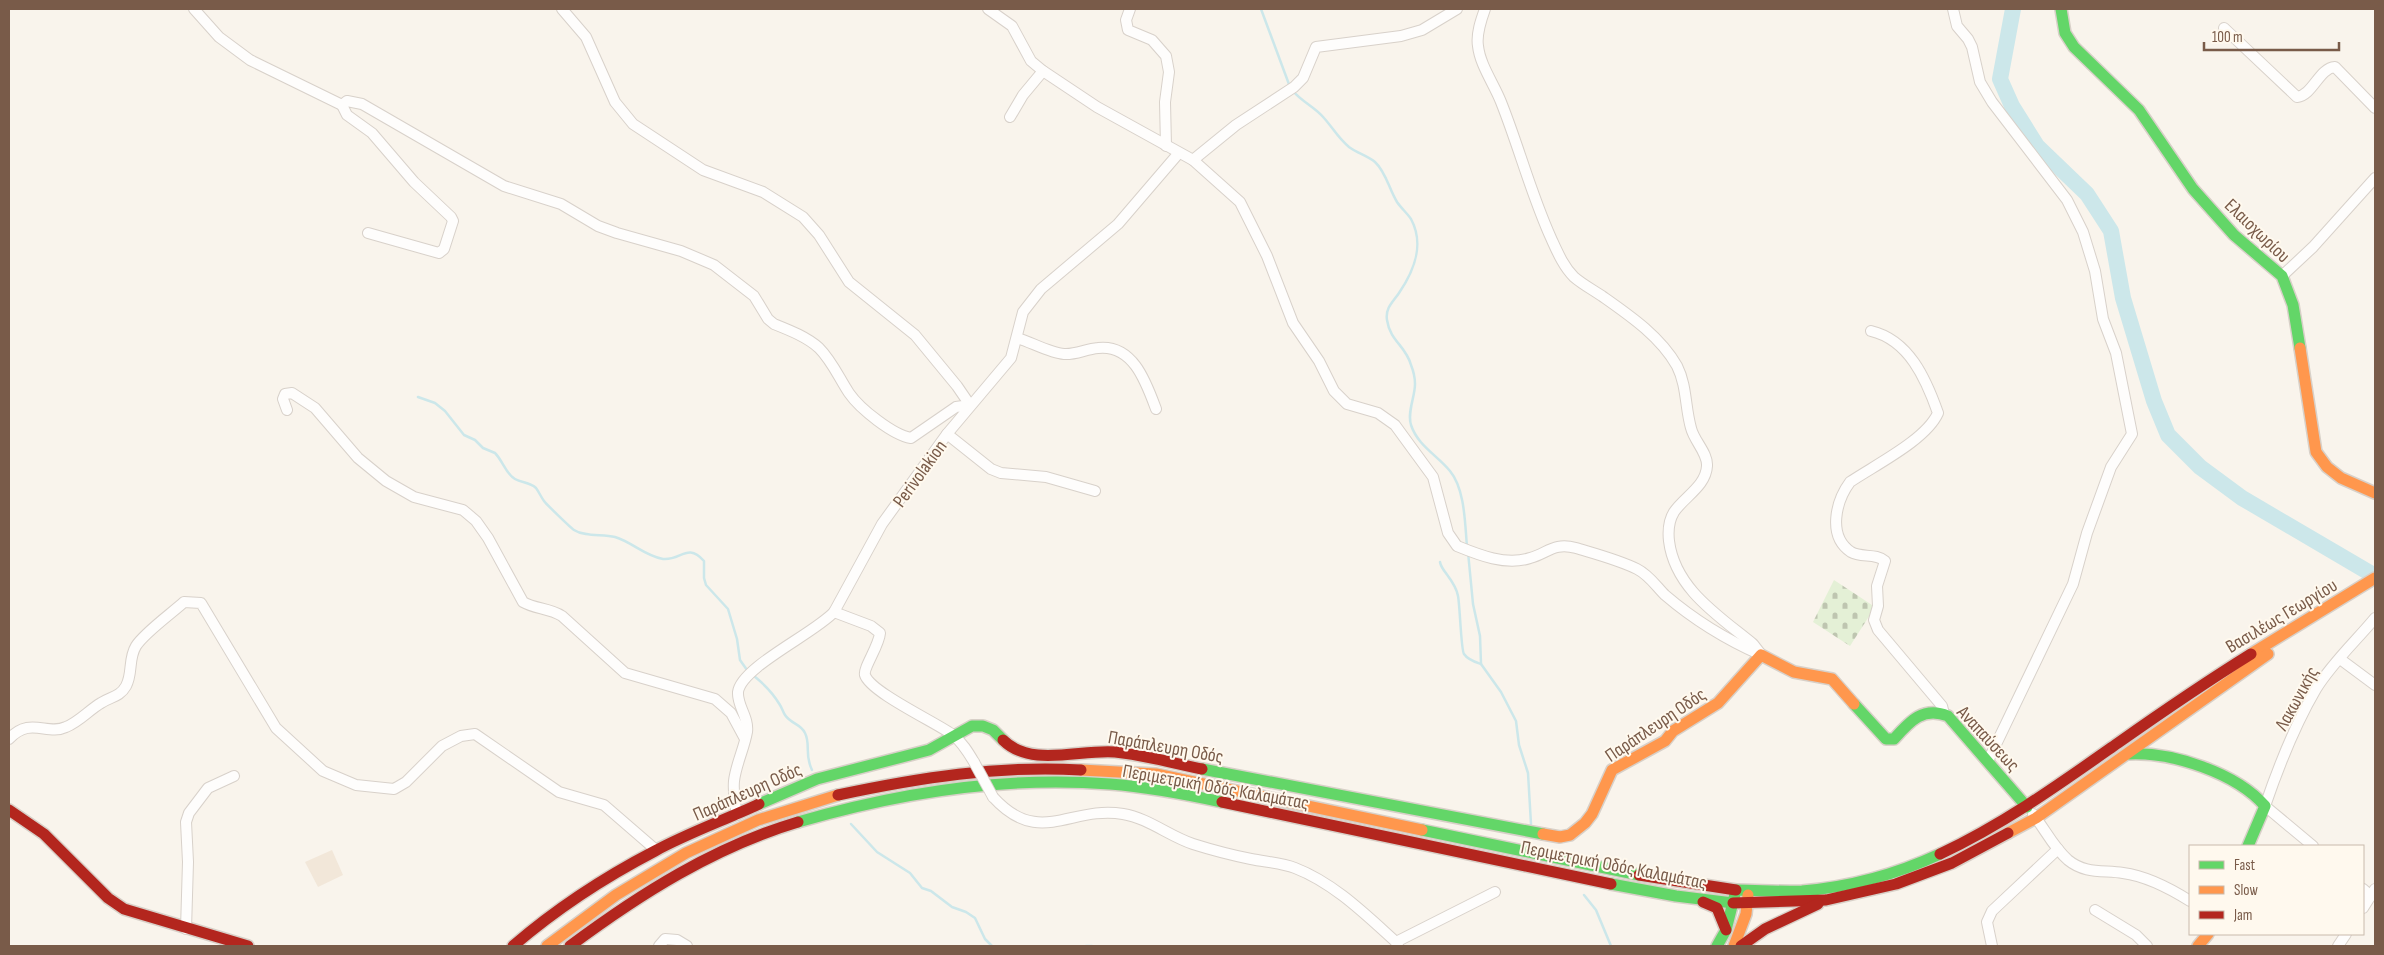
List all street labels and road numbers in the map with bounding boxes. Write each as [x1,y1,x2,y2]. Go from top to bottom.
street label: Ελαιοχωρίου [2219,194,2295,268]
street label: Perivolakion [888,436,952,512]
street label: Βασιλέως Γεωργίου [2222,574,2342,659]
street label: Λακωνικής [2270,663,2324,736]
street label: Παράπλευρη Οδός [1601,683,1711,767]
street label: Αναπαύσεως [1951,701,2024,777]
street label: Παράπλευρη Οδός [1106,726,1225,769]
street label: Παράπλευρη Οδός [690,758,806,827]
street label: Περιμετρική Οδός Καλαμάτας [1121,760,1311,815]
street label: Περιμετρική Οδός Καλαμάτας [1519,836,1709,895]

